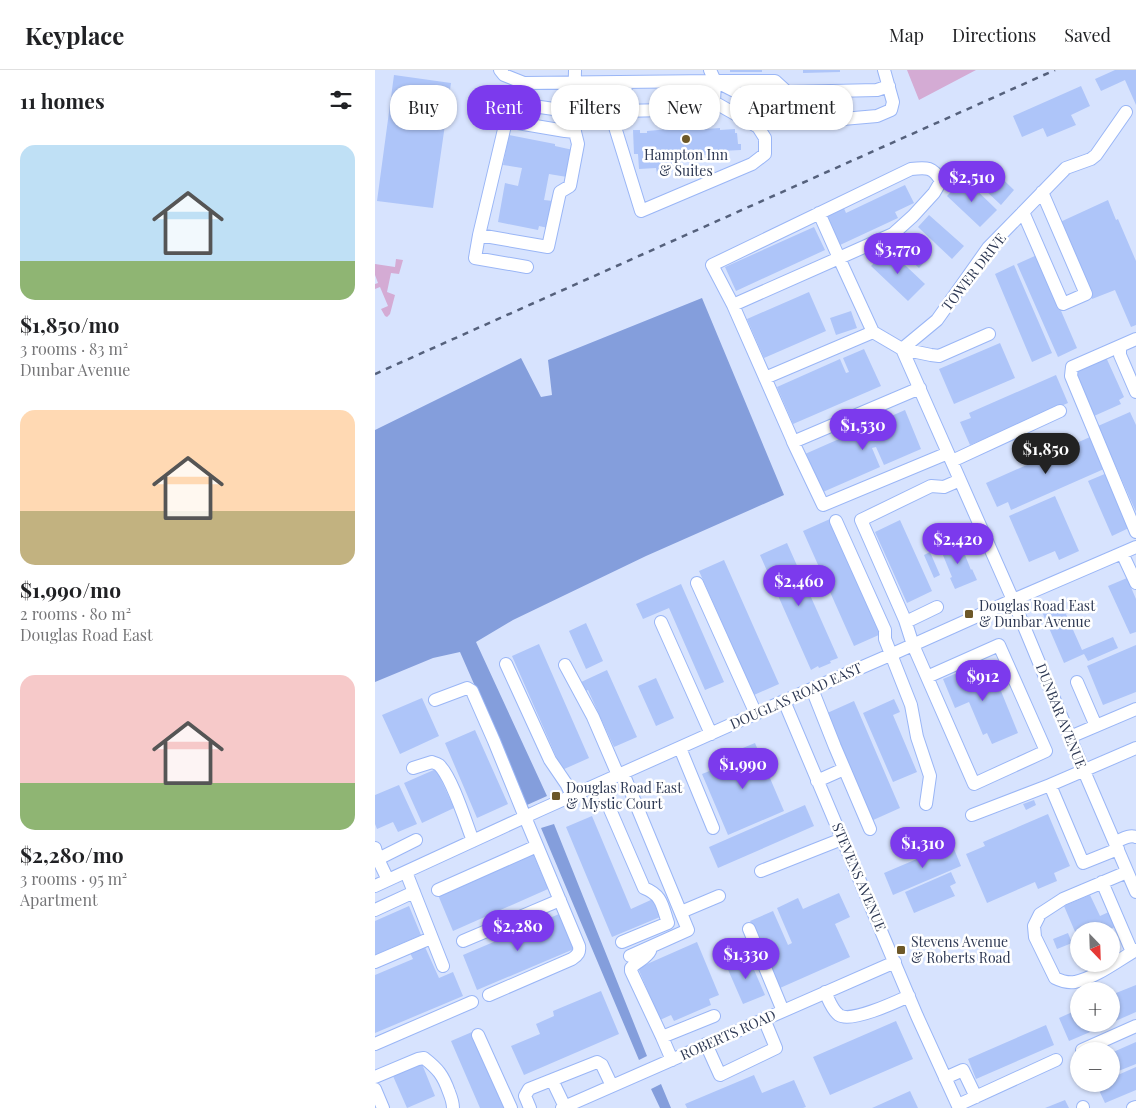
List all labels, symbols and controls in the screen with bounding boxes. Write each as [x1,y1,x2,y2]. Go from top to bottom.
text: Keyplace [25,19,124,51]
text: Map [889,23,924,47]
text: Directions [952,23,1036,47]
text: Saved [1064,23,1111,47]
chip: Buy [390,85,457,130]
chip: Rent [467,85,541,130]
chip: Filters [551,85,639,130]
chip: New [649,85,720,130]
chip: Apartment [730,85,853,130]
text: 11 homes [20,86,105,114]
icon: filters [327,86,355,114]
marker: Hampton Inn & Suites [680,133,692,145]
place label: Hampton Inn & Suites [644,145,729,180]
pin: $2,510 [931,160,1013,203]
text: $2,510 [949,166,995,187]
icon: home [143,178,233,268]
street label: TOWER DRIVE [937,229,1010,314]
pin: $3,770 [857,232,939,275]
text: $3,770 [875,238,921,259]
text: $1,850/mo [20,310,119,338]
text: 3 rooms · 83 m² [20,338,128,359]
text: Dunbar Avenue [20,359,130,380]
pin: $1,530 [822,408,904,451]
text: $1,530 [841,414,885,435]
pin: $1,850 [1005,432,1087,475]
text: $1,850 [1023,438,1069,459]
icon: home [143,443,233,533]
pin: $2,420 [917,522,999,565]
text: $2,420 [933,528,983,549]
pin: $2,460 [758,564,840,607]
text: $2,460 [774,570,824,591]
text: $1,990/mo [20,575,121,603]
place label: Douglas Road East & Dunbar Avenue [979,596,1096,631]
text: 2 rooms · 80 m² [20,603,131,624]
marker: Douglas Road East & Dunbar Avenue [963,608,975,620]
text: Douglas Road East [20,624,153,645]
street label: DOUGLAS ROAD EAST [727,658,865,733]
pin: $912 [953,660,1013,702]
street label: DUNBAR AVENUE [1032,660,1091,771]
text: $912 [967,665,999,686]
icon: home [143,708,233,798]
pin: $1,990 [702,748,784,790]
text: $1,990 [719,753,767,774]
place label: Douglas Road East & Mystic Court [566,778,683,813]
marker: Douglas Road East & Mystic Court [550,790,562,802]
street label: STEVENS AVENUE [828,820,891,934]
pin: $1,310 [882,826,964,869]
text: $1,310 [901,832,945,853]
text: $2,280/mo [20,840,124,868]
text: 3 rooms · 95 m² [20,868,127,889]
text: Apartment [20,889,98,910]
pin: $2,280 [477,910,559,952]
text: $2,280 [493,915,543,936]
north arrow [1070,922,1120,972]
map controls [1070,922,1120,1092]
place label: Stevens Avenue & Roberts Road [911,932,1011,967]
pin: $1,330 [705,938,787,980]
text: $1,330 [723,943,769,964]
marker: Stevens Avenue & Roberts Road [895,944,907,956]
button: + [1070,982,1120,1032]
street label: ROBERTS ROAD [677,1005,779,1064]
button: − [1070,1042,1120,1092]

